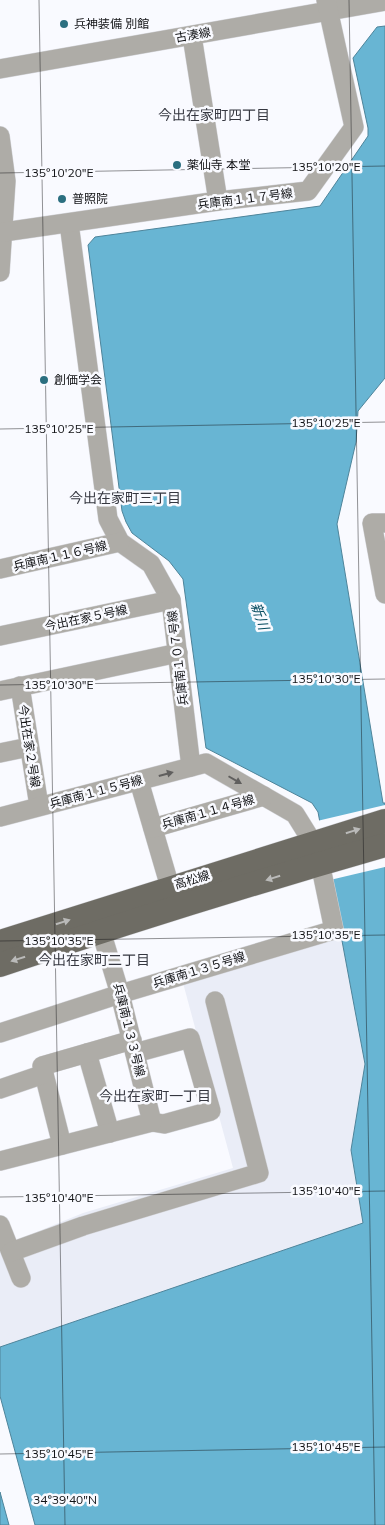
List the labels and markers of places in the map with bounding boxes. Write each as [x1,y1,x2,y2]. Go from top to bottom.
place label: 兵神装備 別館 [74,16,149,31]
marker: 兵神装備 別館 [58,18,70,30]
place label: 薬仙寺 本堂 [187,157,250,172]
marker: 薬仙寺 本堂 [171,159,183,171]
place label: 普照院 [72,191,108,206]
marker: 普照院 [56,193,68,205]
place label: 創価学会 [54,372,102,387]
marker: 創価学会 [38,374,50,386]

